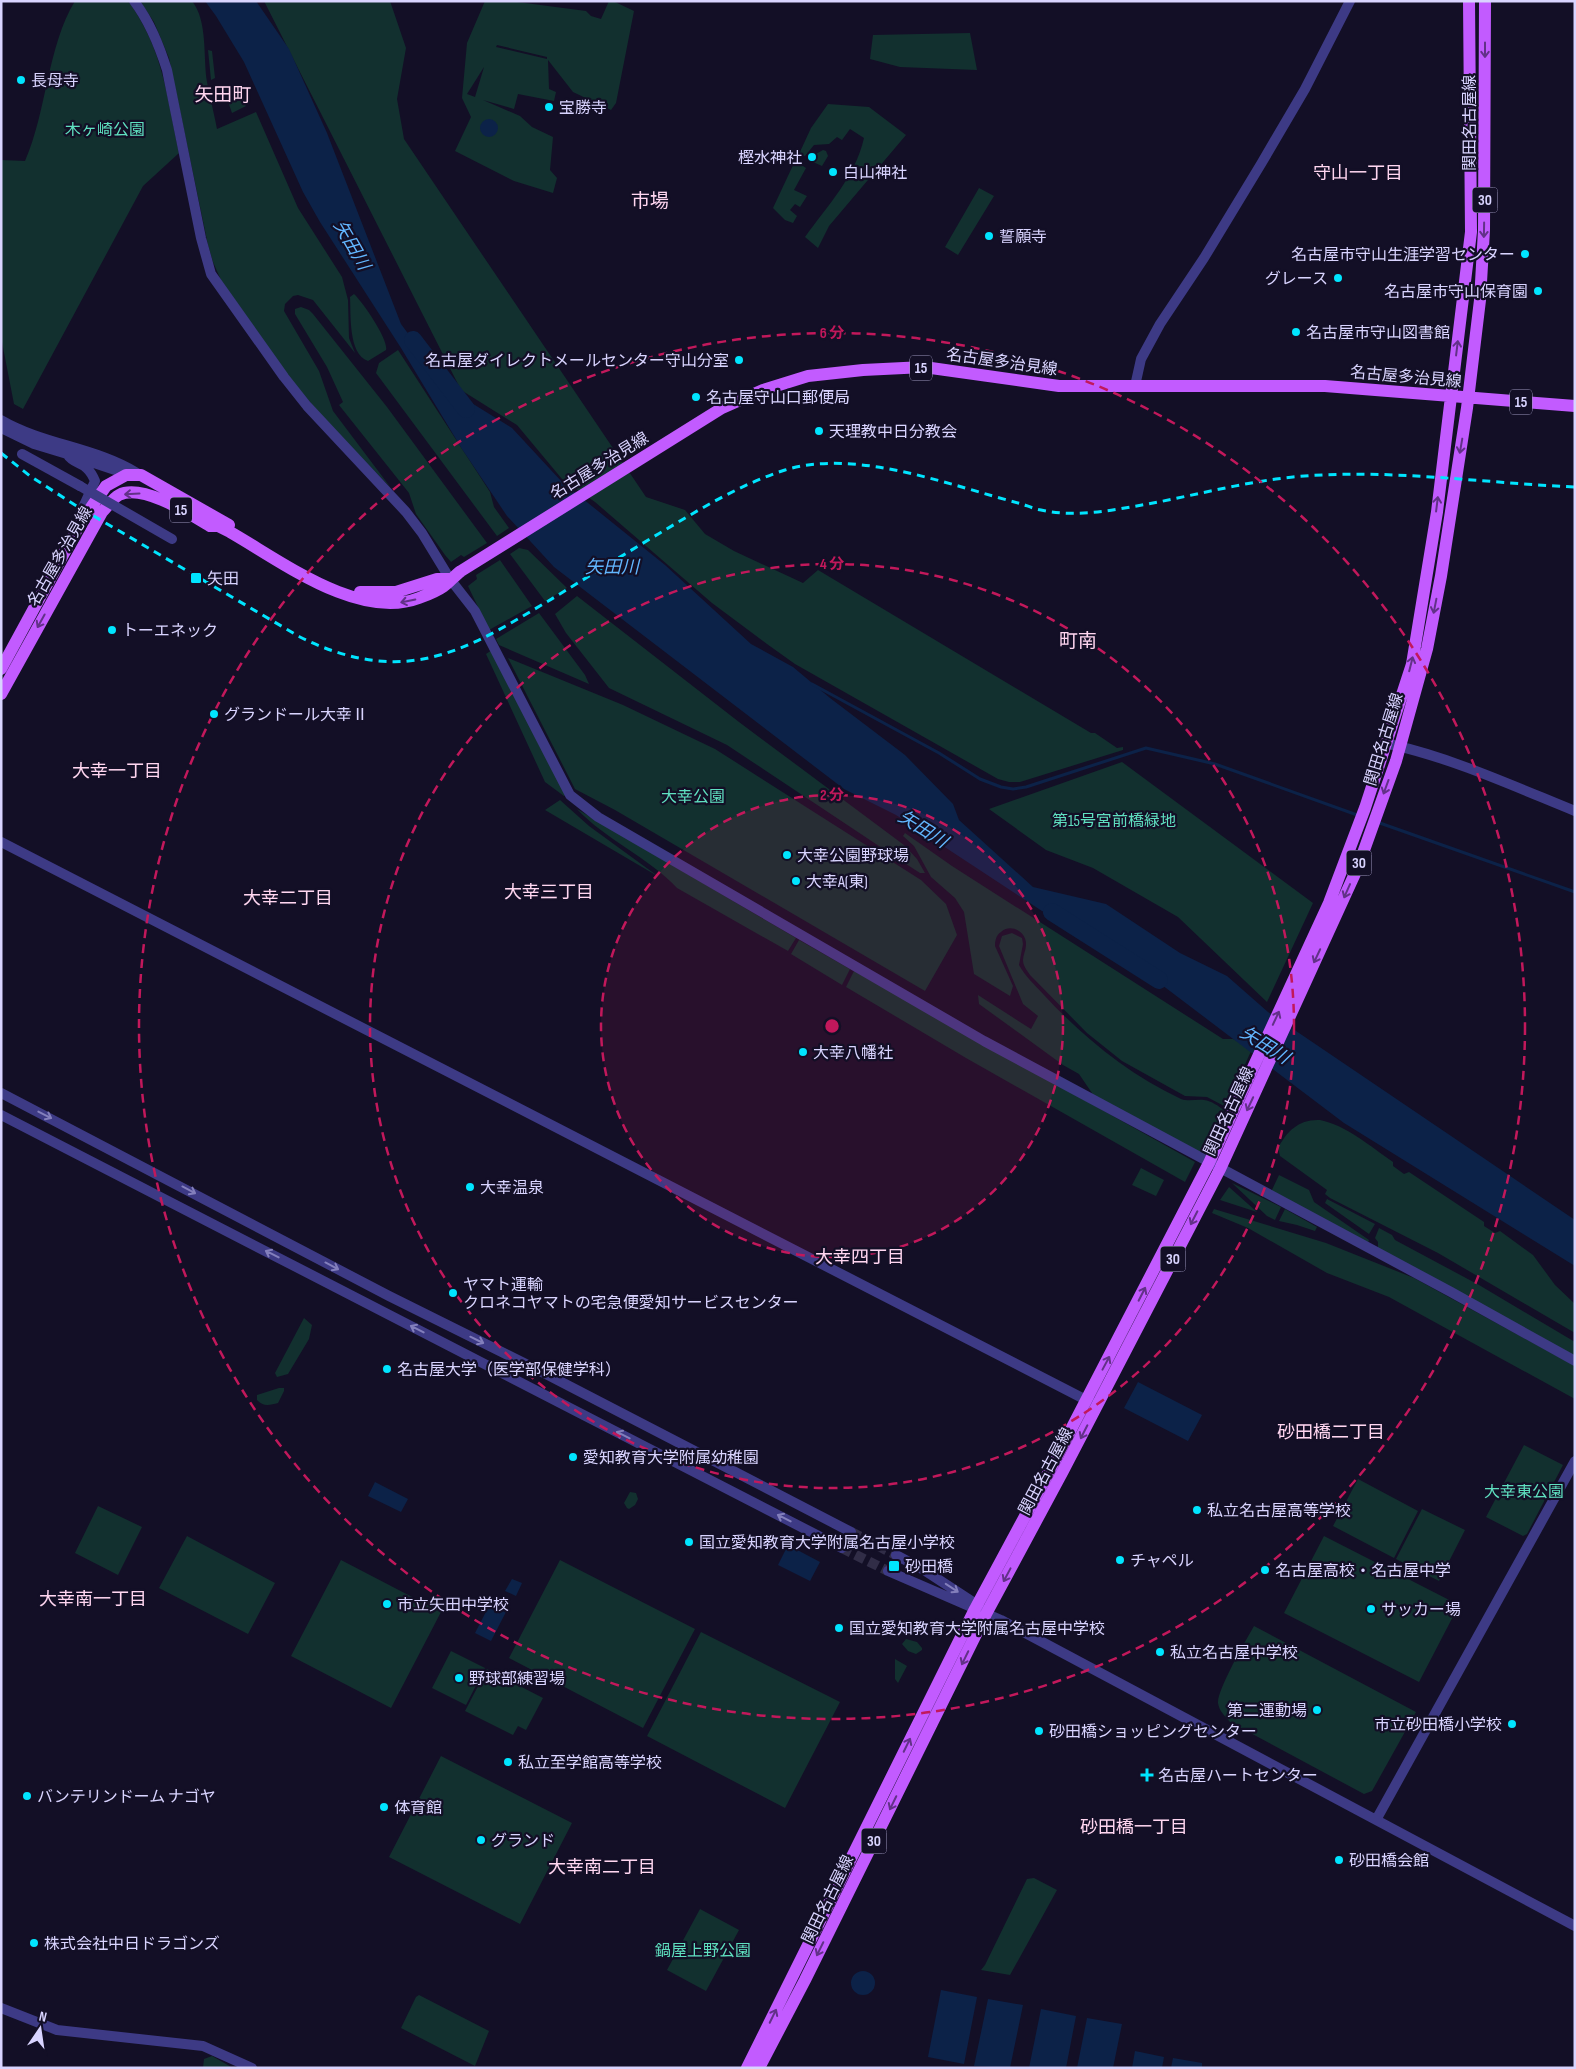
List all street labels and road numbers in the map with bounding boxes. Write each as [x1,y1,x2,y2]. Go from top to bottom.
street label: 関田名古屋線 [1461,75,1480,171]
road number: 30 [1472,188,1498,212]
street label: 名古屋多治見線 [945,345,1059,380]
road number: 15 [910,356,932,380]
street label: 名古屋多治見線 [1349,363,1462,392]
road number: 15 [1510,390,1532,414]
street label: 名古屋多治見線 [547,429,652,504]
road number: 15 [170,498,192,522]
street label: 名古屋多治見線 [24,503,97,610]
street label: 関田名古屋線 [1361,691,1408,788]
road number: 30 [1346,850,1372,876]
street label: 関田名古屋線 [1200,1064,1258,1159]
road number: 30 [1160,1246,1186,1272]
street label: 関田名古屋線 [1015,1425,1077,1519]
road number: 30 [862,1828,886,1854]
street label: 関田名古屋線 [799,1852,858,1947]

